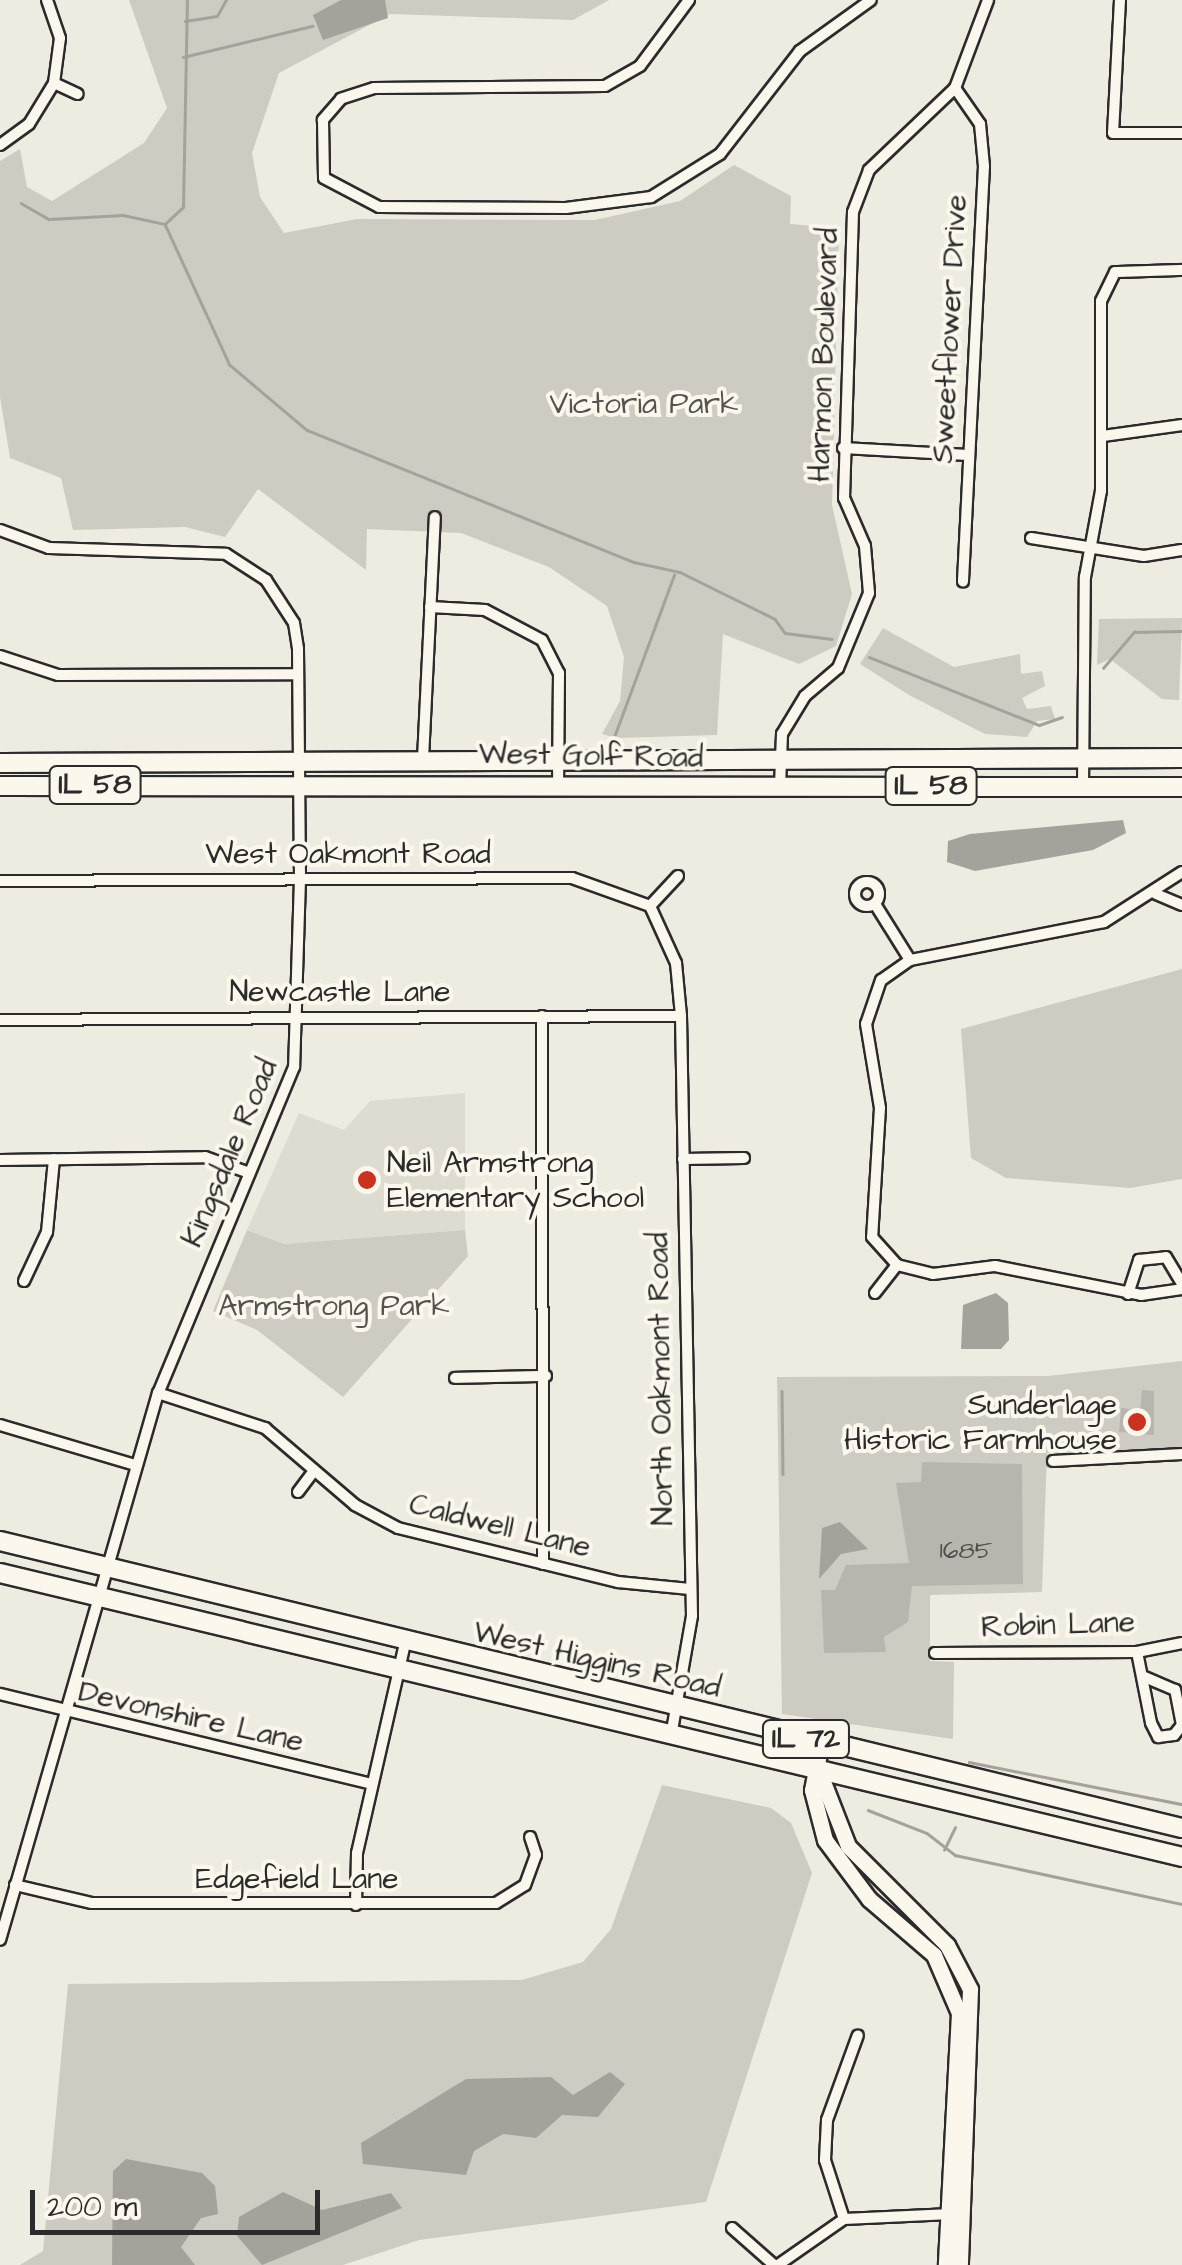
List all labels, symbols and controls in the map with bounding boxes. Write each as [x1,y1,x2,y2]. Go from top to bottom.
street label: Sweetflower Drive [925,194,975,464]
street label: Harmon Boulevard [802,227,846,483]
park label: Victoria Park [549,386,739,422]
street label: West Golf Road [478,736,704,776]
road number: IL 58 [48,762,142,808]
road number: IL 58 [884,763,978,809]
street label: West Oakmont Road [205,836,491,872]
street label: Newcastle Lane [230,974,450,1010]
street label: Kingsdale Road [174,1054,286,1252]
place label: Neil Armstrong Elementary School [387,1145,644,1216]
marker: Neil Armstrong Elementary School [356,1169,378,1191]
street label: North Oakmont Road [640,1232,682,1526]
park label: Armstrong Park [218,1288,450,1324]
place label: Sunderlage Historic Farmhouse [844,1387,1117,1458]
marker: Sunderlage Historic Farmhouse [1126,1411,1148,1433]
street label: Caldwell Lane [406,1486,594,1566]
house number: 1685 [940,1536,992,1566]
street label: Robin Lane [980,1604,1136,1646]
street label: West Higgins Road [470,1614,724,1706]
street label: Devonshire Lane [75,1674,307,1760]
road number: IL 72 [761,1716,851,1762]
street label: Edgefield Lane [196,1861,398,1897]
scale bar [35,2170,325,2232]
text: 200 m [47,2186,137,2228]

